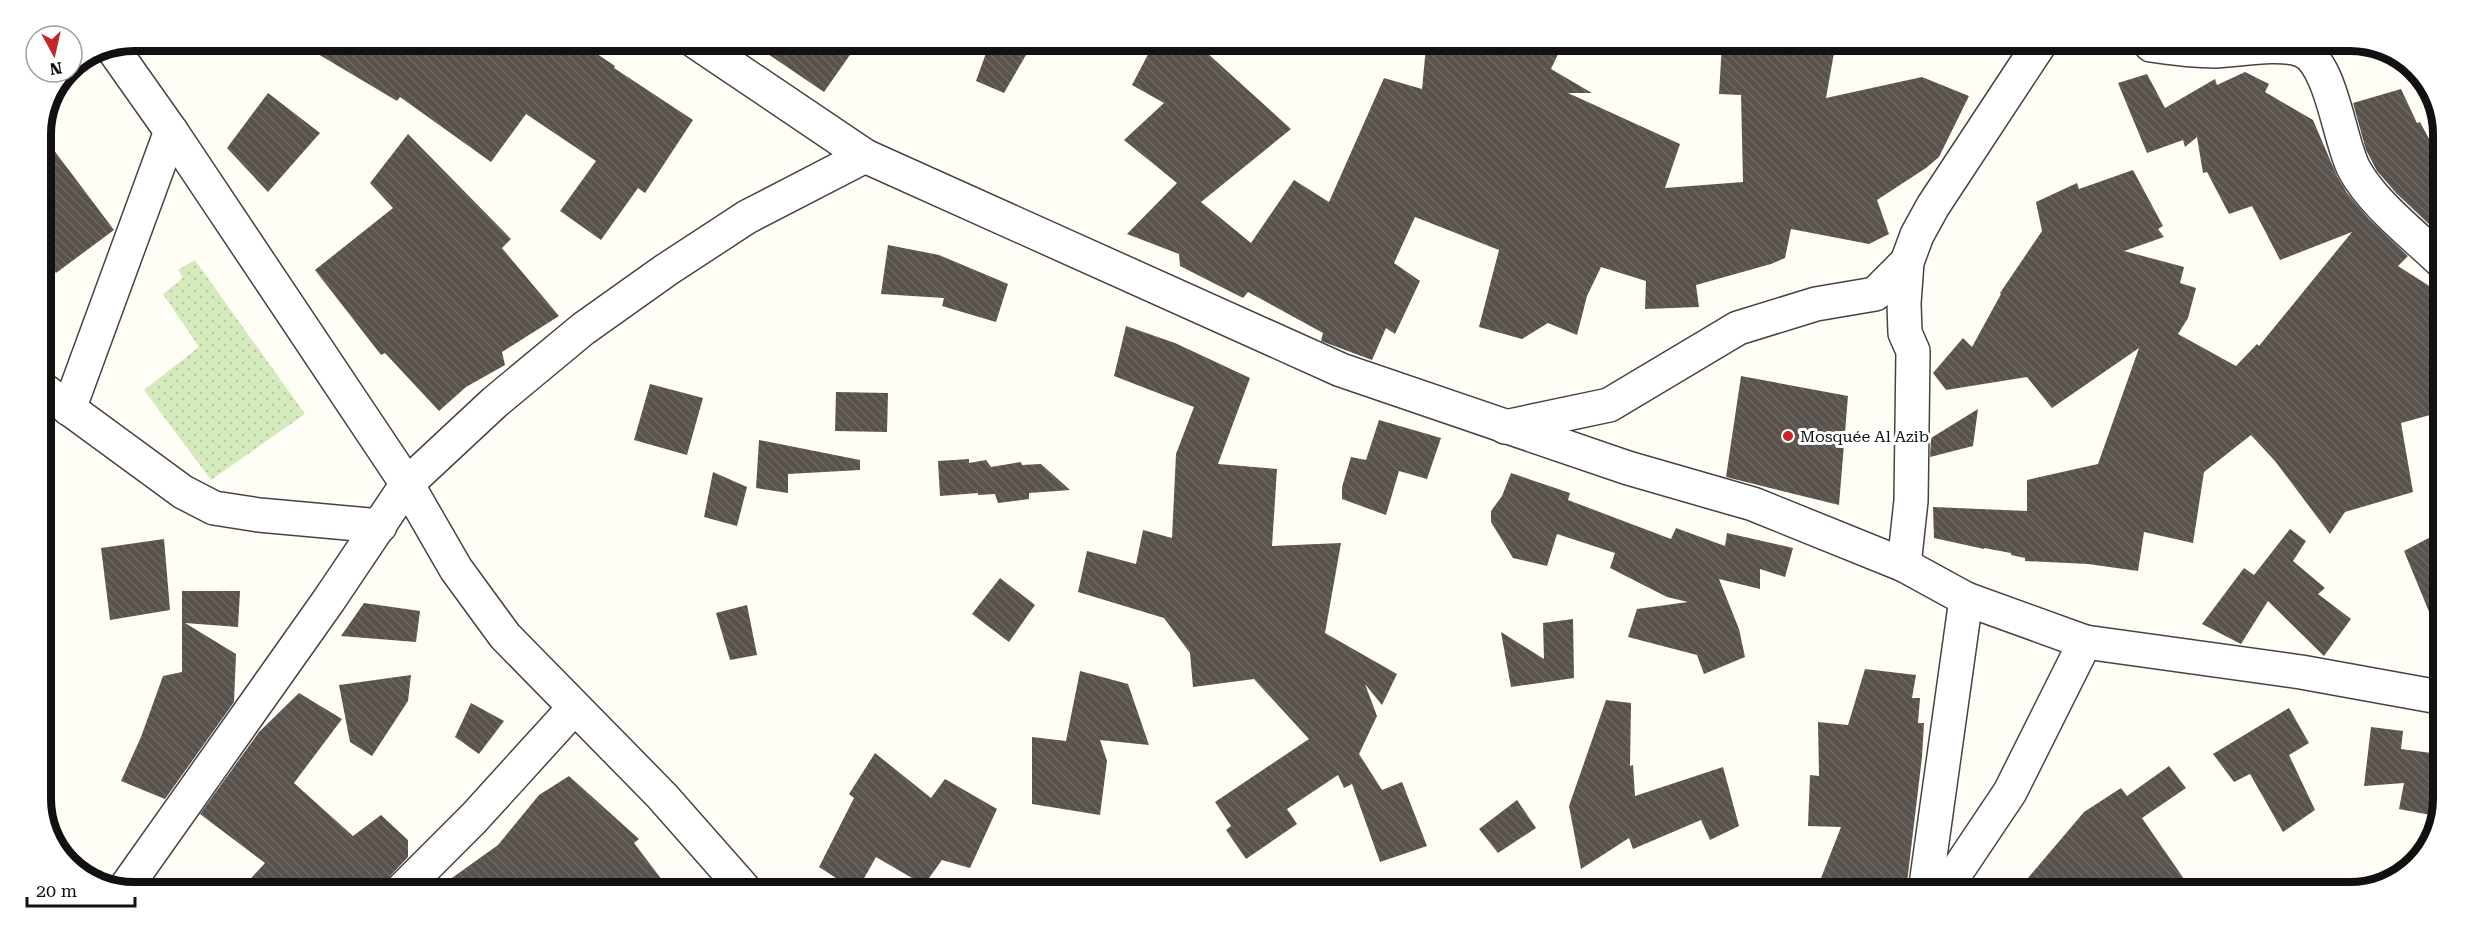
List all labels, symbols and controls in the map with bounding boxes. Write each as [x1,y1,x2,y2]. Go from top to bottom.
north arrow [24,24,84,84]
text: N [49,58,63,79]
place label: Mosquée Al Azib [1800,427,1929,446]
marker: Mosquée Al Azib [1781,429,1795,443]
scale bar [27,870,135,908]
text: 20 m [36,880,77,901]

